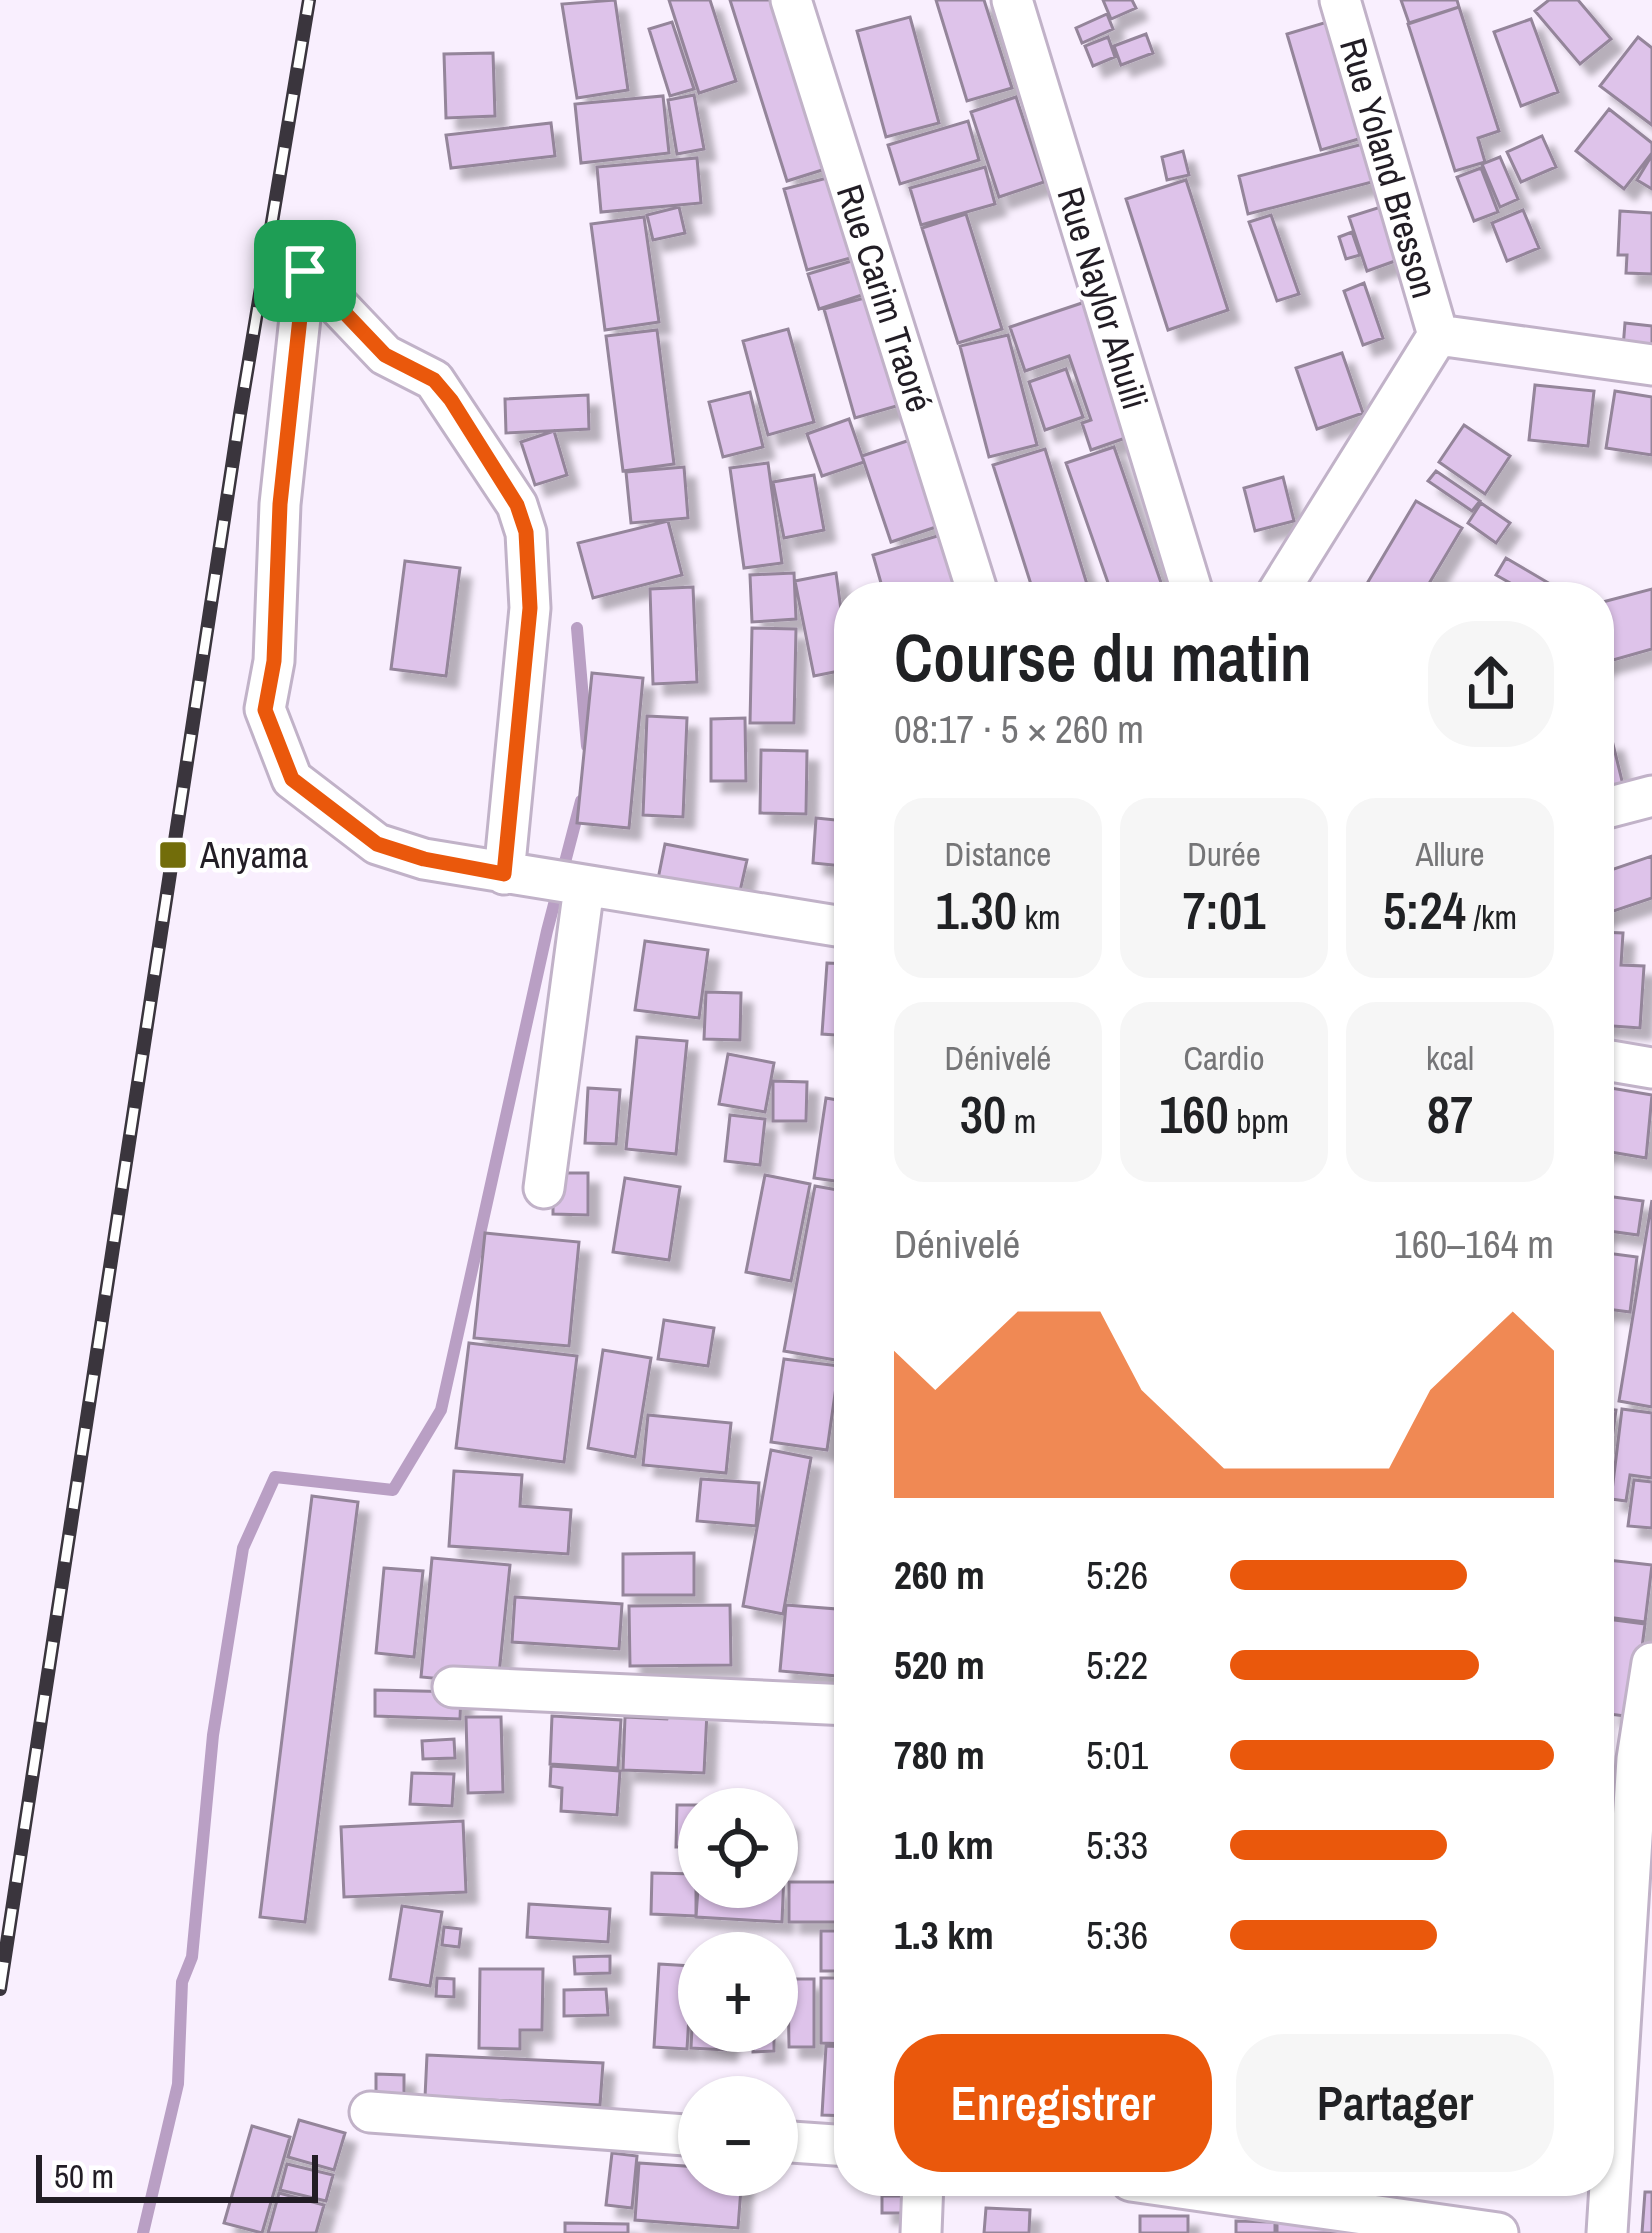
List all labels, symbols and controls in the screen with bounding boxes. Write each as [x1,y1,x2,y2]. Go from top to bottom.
street label: Rue Yoland Bresson [1329,33,1449,303]
street label: Rue Carim Traoré [826,178,944,418]
street label: Rue Naylor Ahuili [1046,181,1160,415]
pin [254,220,356,322]
icon: arrive [272,238,338,304]
text: Course du matin [894,613,1312,702]
button: share [1428,621,1554,747]
text: 08:17 · 5 × 260 m [894,703,1144,755]
place label: Anyama [199,831,308,879]
text: Distance [945,832,1051,876]
text: Durée [1187,832,1261,876]
text: Allure [1415,832,1485,876]
marker: Anyama [157,839,189,871]
text: 1.30 [936,876,1017,945]
text: 7:01 [1183,876,1265,945]
text: 5:24 [1383,876,1466,945]
text: km [1017,895,1061,939]
text: /km [1466,895,1517,939]
text: Dénivelé [945,1036,1051,1080]
text: Cardio [1183,1036,1265,1080]
text: kcal [1426,1036,1474,1080]
text: 30 [960,1080,1006,1149]
text: 160 [1159,1080,1229,1149]
text: 87 [1427,1080,1473,1149]
text: m [1006,1099,1036,1143]
text: bpm [1229,1099,1289,1143]
text: Dénivelé [894,1218,1020,1270]
text: 160–164 m [1394,1218,1554,1270]
text: 260 m [894,1549,985,1601]
text: 5:26 [1086,1549,1148,1601]
text: 520 m [894,1639,985,1691]
text: 5:22 [1086,1639,1148,1691]
text: 780 m [894,1729,985,1781]
text: 5:01 [1086,1729,1148,1781]
map controls [678,1788,798,2196]
button: locate [678,1788,798,1908]
text: 1.0 km [894,1819,994,1871]
text: 5:33 [1086,1819,1148,1871]
text: 1.3 km [894,1909,994,1961]
text: 5:36 [1086,1909,1148,1961]
button: + [678,1932,798,2052]
button: Enregistrer [894,2034,1212,2172]
button: Partager [1236,2034,1554,2172]
button: − [678,2076,798,2196]
scale bar [36,2149,318,2202]
text: 50 m [54,2154,114,2198]

